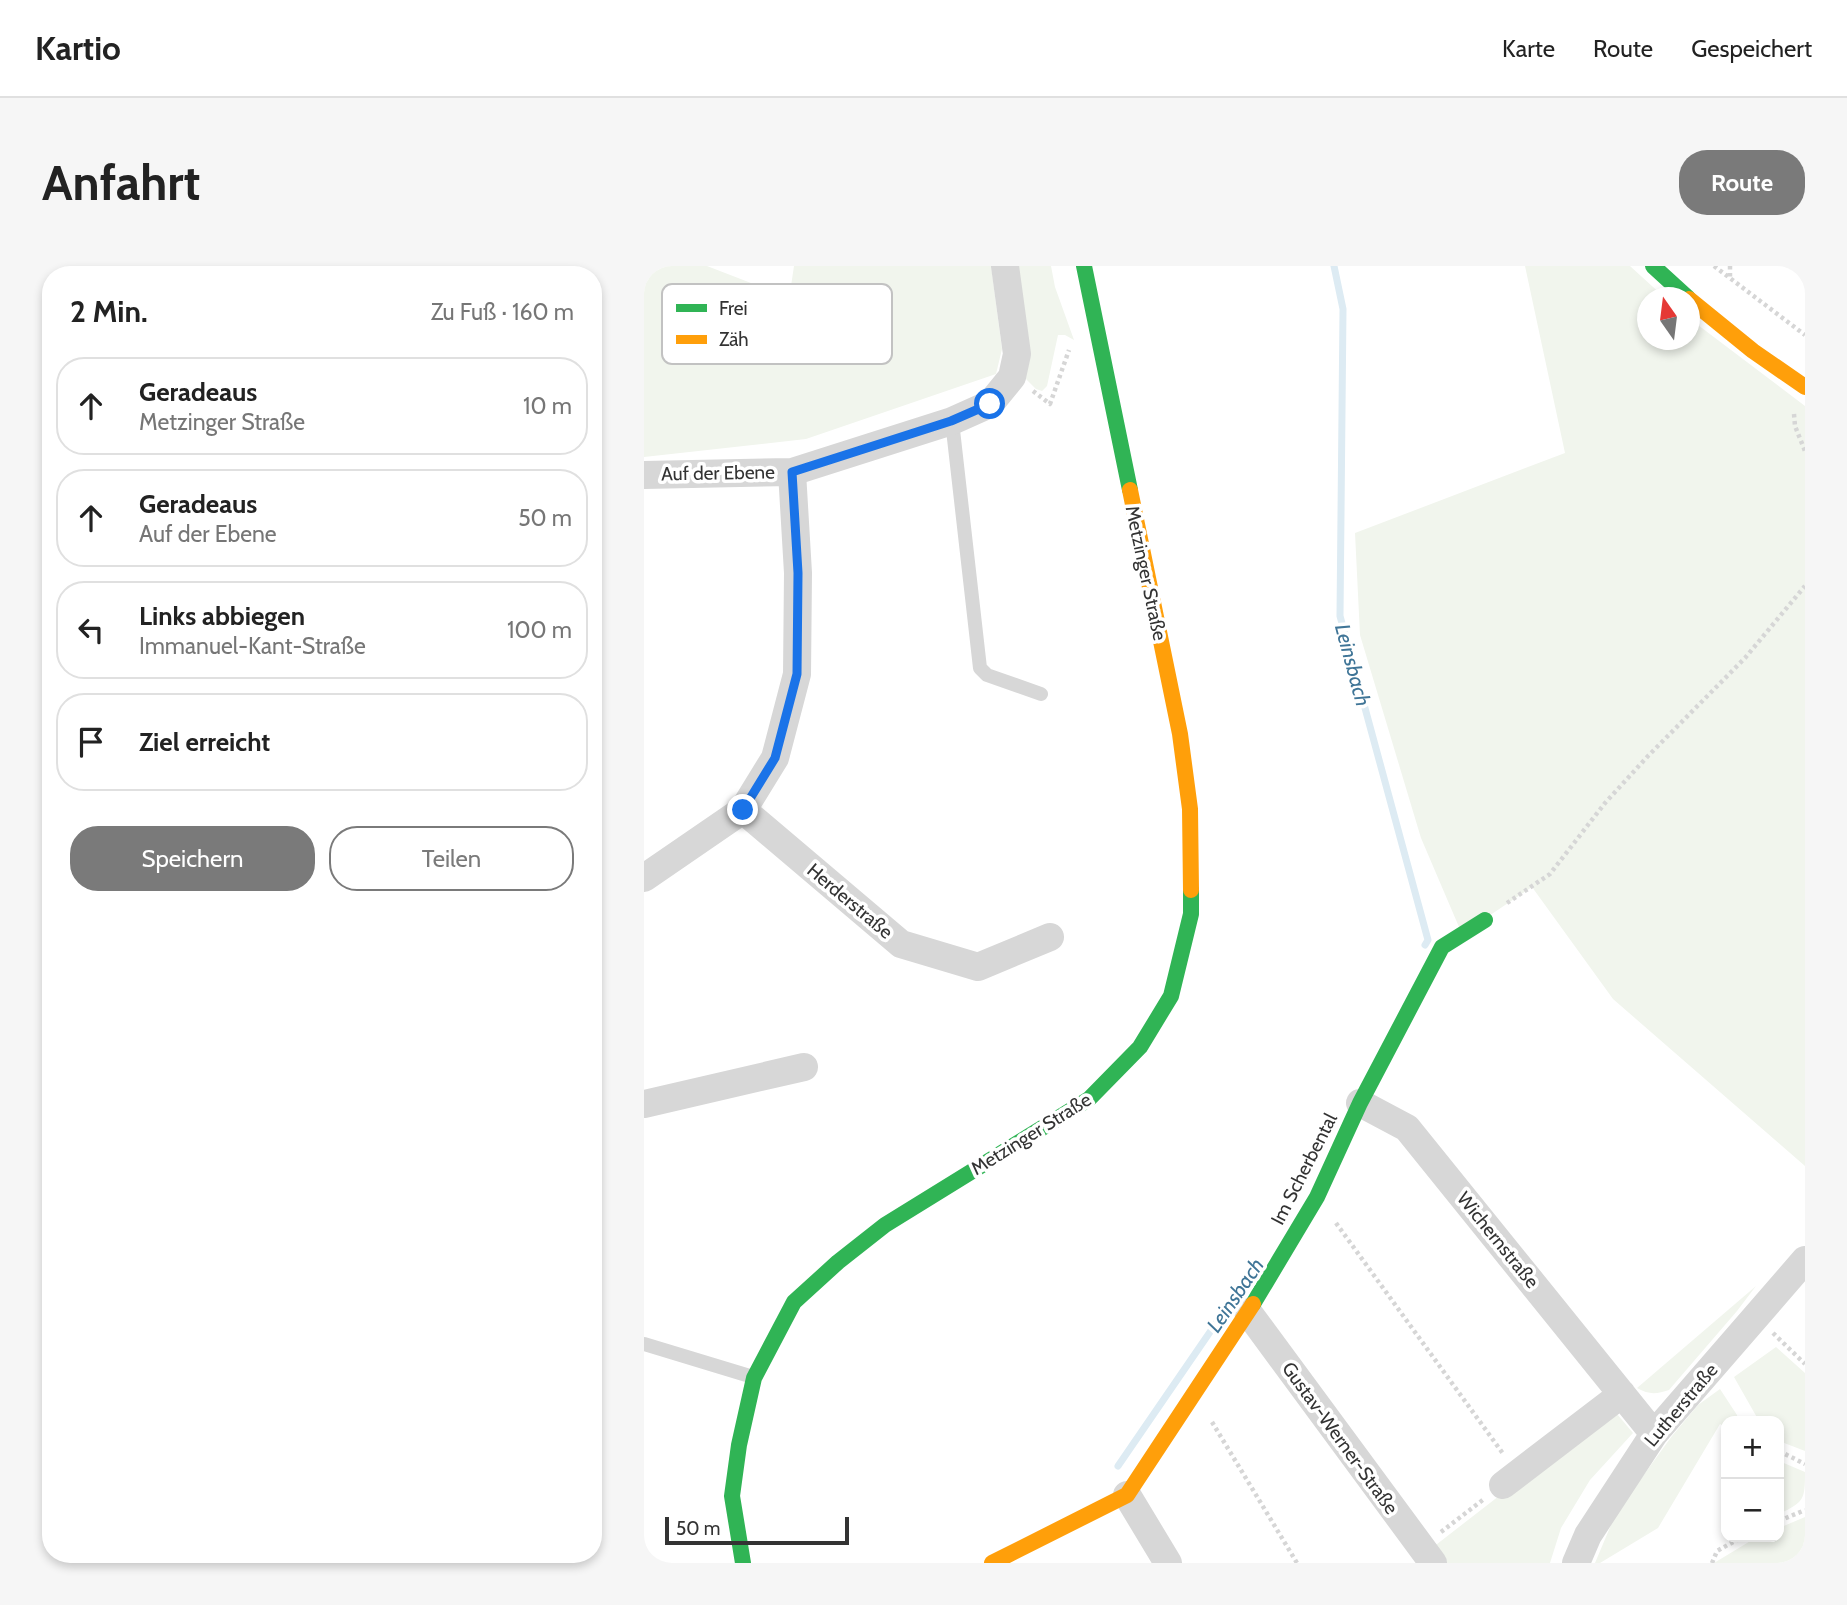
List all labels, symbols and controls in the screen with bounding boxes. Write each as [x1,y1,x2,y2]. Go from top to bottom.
text: Kartio [35,28,121,68]
text: Karte [1502,34,1555,63]
text: Route [1593,34,1653,63]
text: Gespeichert [1691,34,1812,63]
button: Route [1679,150,1805,215]
text: Anfahrt [42,153,200,212]
legend [662,284,892,364]
north arrow [1637,287,1700,350]
text: 2 Min. [70,293,148,330]
text: Frei [719,297,748,320]
text: Zu Fuß · 160 m [431,298,574,326]
text: Zäh [719,328,749,351]
text: Geradeaus [139,376,257,408]
icon: ahead [72,387,110,425]
route start [974,388,1005,419]
text: 10 m [523,392,572,420]
text: Metzinger Straße [139,408,305,436]
street label: Auf der Ebene [661,461,775,485]
text: Geradeaus [139,488,257,520]
icon: ahead [72,499,110,537]
text: 50 m [518,504,572,532]
street label: Metzinger Straße [1120,504,1172,643]
text: Auf der Ebene [139,520,277,548]
text: Links abbiegen [139,600,305,632]
icon: left [72,611,110,649]
text: 100 m [507,616,572,644]
water label: Leinsbach [1330,621,1376,709]
text: Immanuel-Kant-Straße [139,632,366,660]
icon: arrive [72,723,110,761]
text: Ziel erreicht [139,726,270,758]
route end [727,794,758,825]
button: Speichern [70,826,315,891]
button: Teilen [329,826,574,891]
street label: Herderstraße [802,859,898,944]
street label: Metzinger Straße [967,1088,1095,1180]
street label: Im Scherbental [1266,1109,1342,1229]
street label: Wichernstraße [1452,1187,1544,1293]
water label: Leinsbach [1201,1253,1269,1337]
street label: Gustav-Werner-Straße [1277,1357,1403,1519]
street label: Lutherstraße [1640,1358,1723,1451]
map controls [1721,1416,1784,1542]
button: + [1721,1416,1784,1479]
button: − [1721,1479,1784,1542]
scale bar [665,1514,849,1546]
text: 50 m [676,1517,720,1540]

